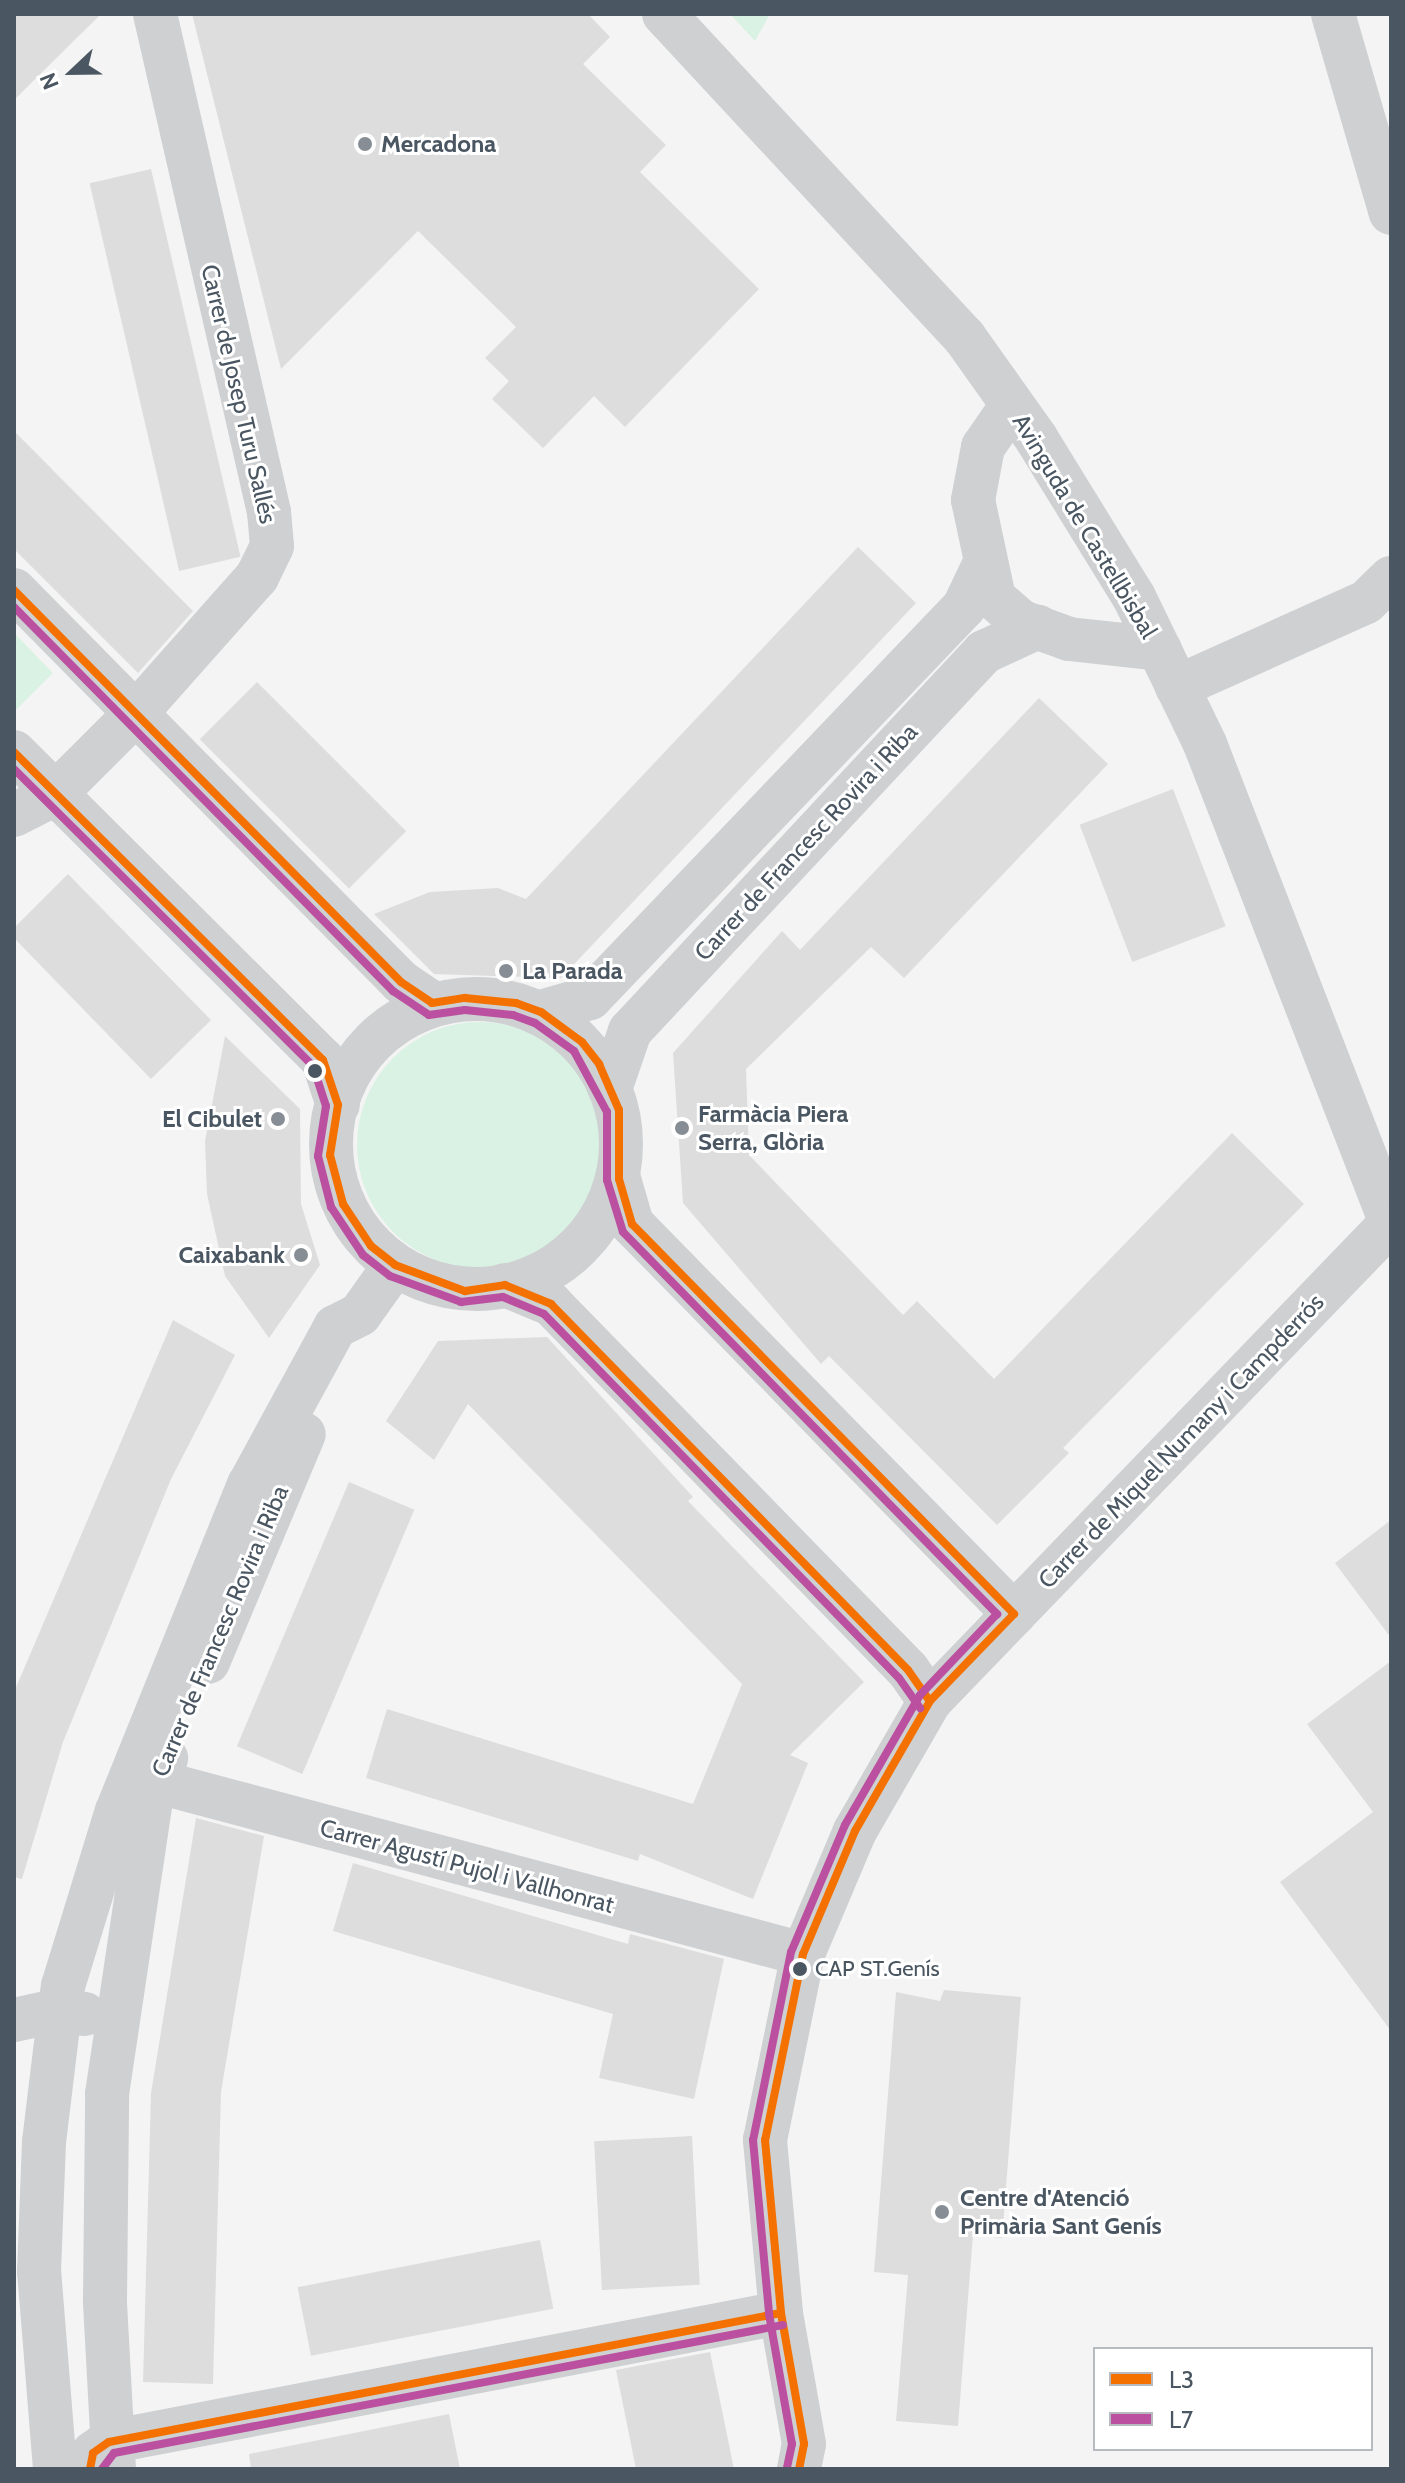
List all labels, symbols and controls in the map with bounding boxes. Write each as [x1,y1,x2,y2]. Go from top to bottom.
north arrow [32,32,112,112]
text: N [34,69,65,93]
place label: Mercadona [381,130,496,158]
marker: Mercadona [356,135,374,153]
street label: Carrer de Josep Turu Sallés [195,262,283,526]
street label: Avinguda de Castellbisbal [1007,409,1163,643]
street label: Carrer de Francesc Rovira i Riba [689,718,923,966]
place label: La Parada [522,957,623,985]
marker: La Parada [497,962,515,980]
unlabelled marker [307,1063,323,1079]
place label: Farmàcia Piera Serra, Glòria [698,1100,848,1156]
place label: El Cibulet [162,1105,262,1133]
marker: El Cibulet [269,1110,287,1128]
marker: Farmàcia Piera Serra, Glòria [673,1119,691,1137]
place label: Caixabank [178,1241,285,1269]
marker: Caixabank [292,1246,310,1264]
street label: Carrer de Miquel Numany i Campderrós [1032,1288,1330,1594]
street label: Carrer de Francesc Rovira i Riba [146,1481,294,1781]
street label: Carrer Agustí Pujol i Vallhonrat [317,1813,617,1919]
place label: CAP ST.Genís [815,1956,940,1982]
marker: CAP ST.Genís [792,1961,808,1977]
place label: Centre d'Atenció Primària Sant Genís [960,2184,1162,2240]
marker: Centre d'Atenció Primària Sant Genís [931,2201,953,2223]
legend [1093,2347,1373,2451]
text: L3 [1169,2365,1194,2394]
text: L7 [1169,2405,1193,2434]

